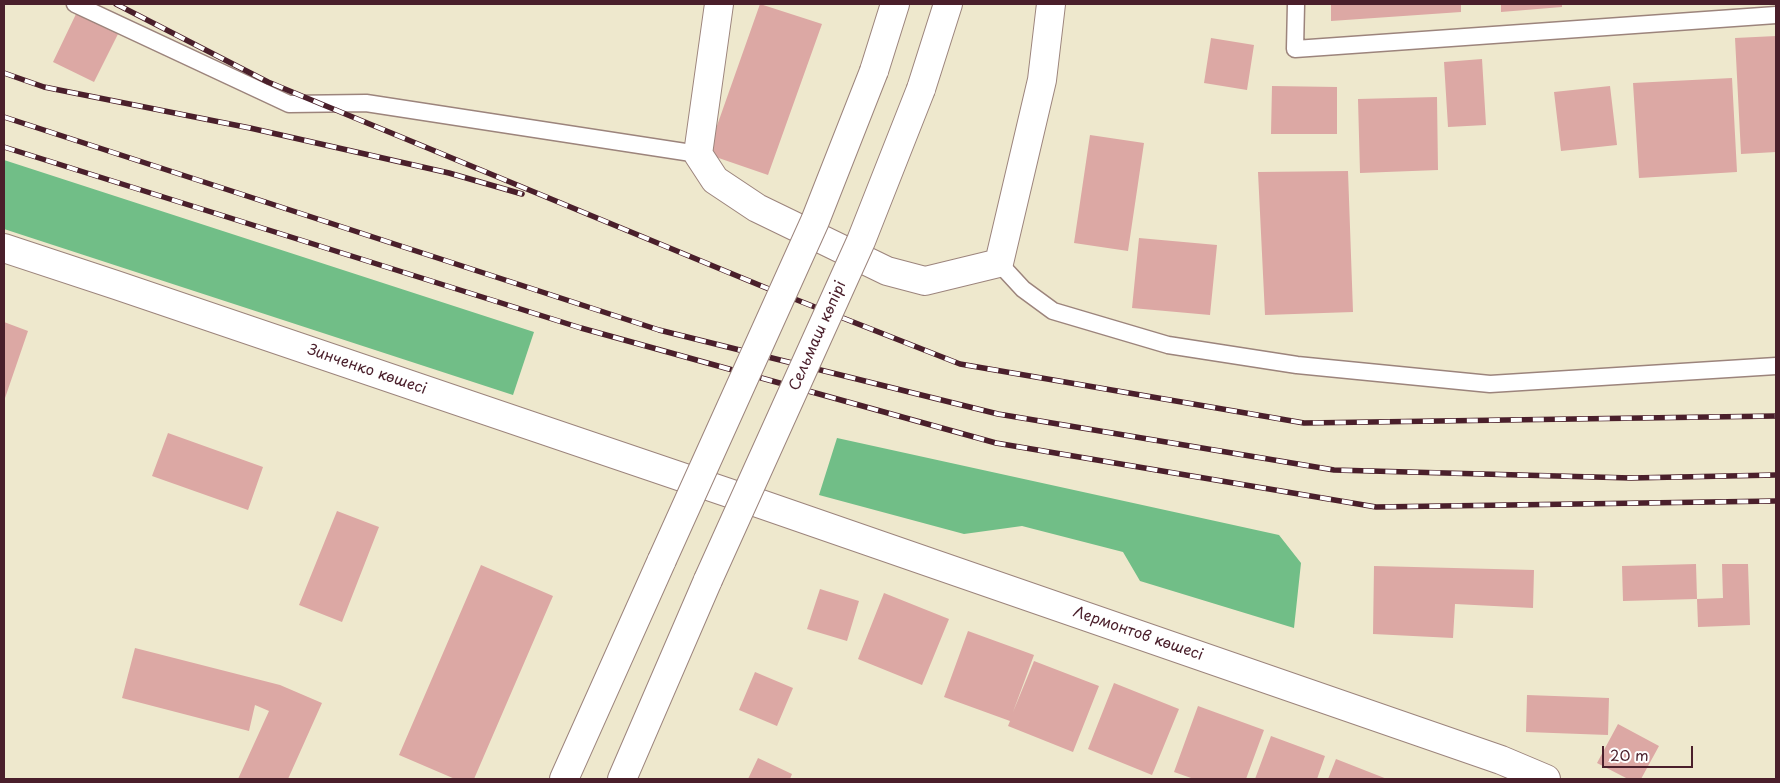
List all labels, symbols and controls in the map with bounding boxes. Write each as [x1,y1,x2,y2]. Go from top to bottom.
street label: Сельмаш көпірі [786,278,850,394]
street label: Зинченко көшесі [305,341,429,399]
street label: Лермонтов көшесі [1071,603,1205,665]
scale bar [1605,736,1696,768]
text: 20 m [1610,743,1649,766]

